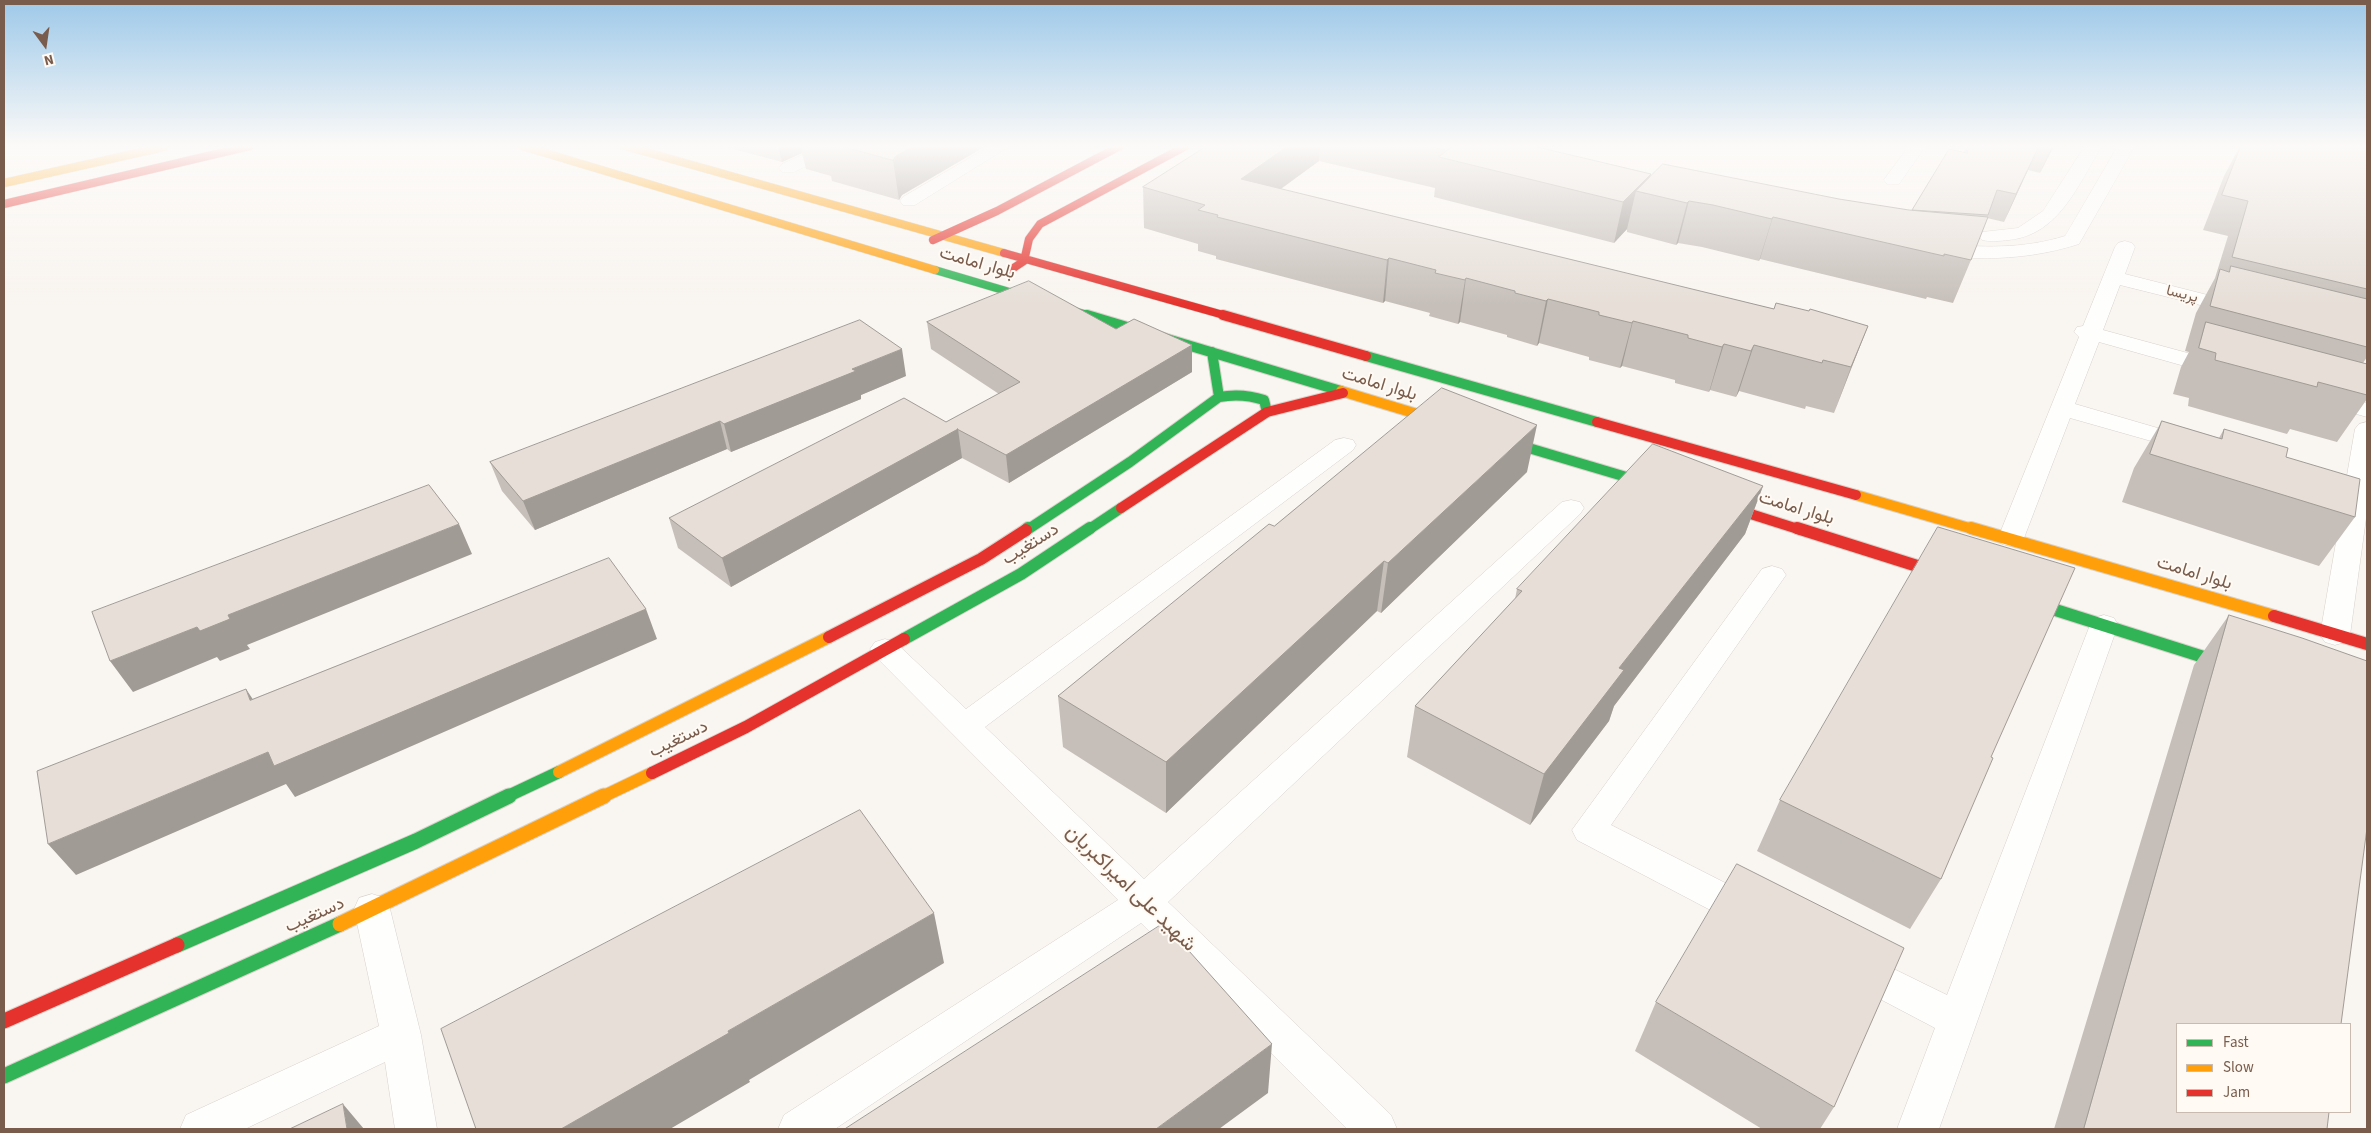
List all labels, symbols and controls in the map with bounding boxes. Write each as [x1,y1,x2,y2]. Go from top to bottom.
north arrow [20,20,70,70]
text: N [42,49,56,70]
street label: بلوار امامت [937,243,1017,285]
street label: پریسا [2164,282,2200,308]
street label: بلوار امامت [1339,363,1419,407]
street label: بلوار امامت [1756,487,1836,531]
street label: دستغیب [999,519,1063,571]
street label: بلوار امامت [2154,552,2234,596]
street label: دستغیب [646,717,712,763]
street label: شهید علی امیراکبریان [1059,820,1201,958]
street label: دستغیب [282,893,348,939]
legend [2176,1023,2351,1113]
text: Fast [2223,1032,2249,1053]
text: Slow [2223,1057,2254,1078]
text: Jam [2223,1082,2250,1103]

